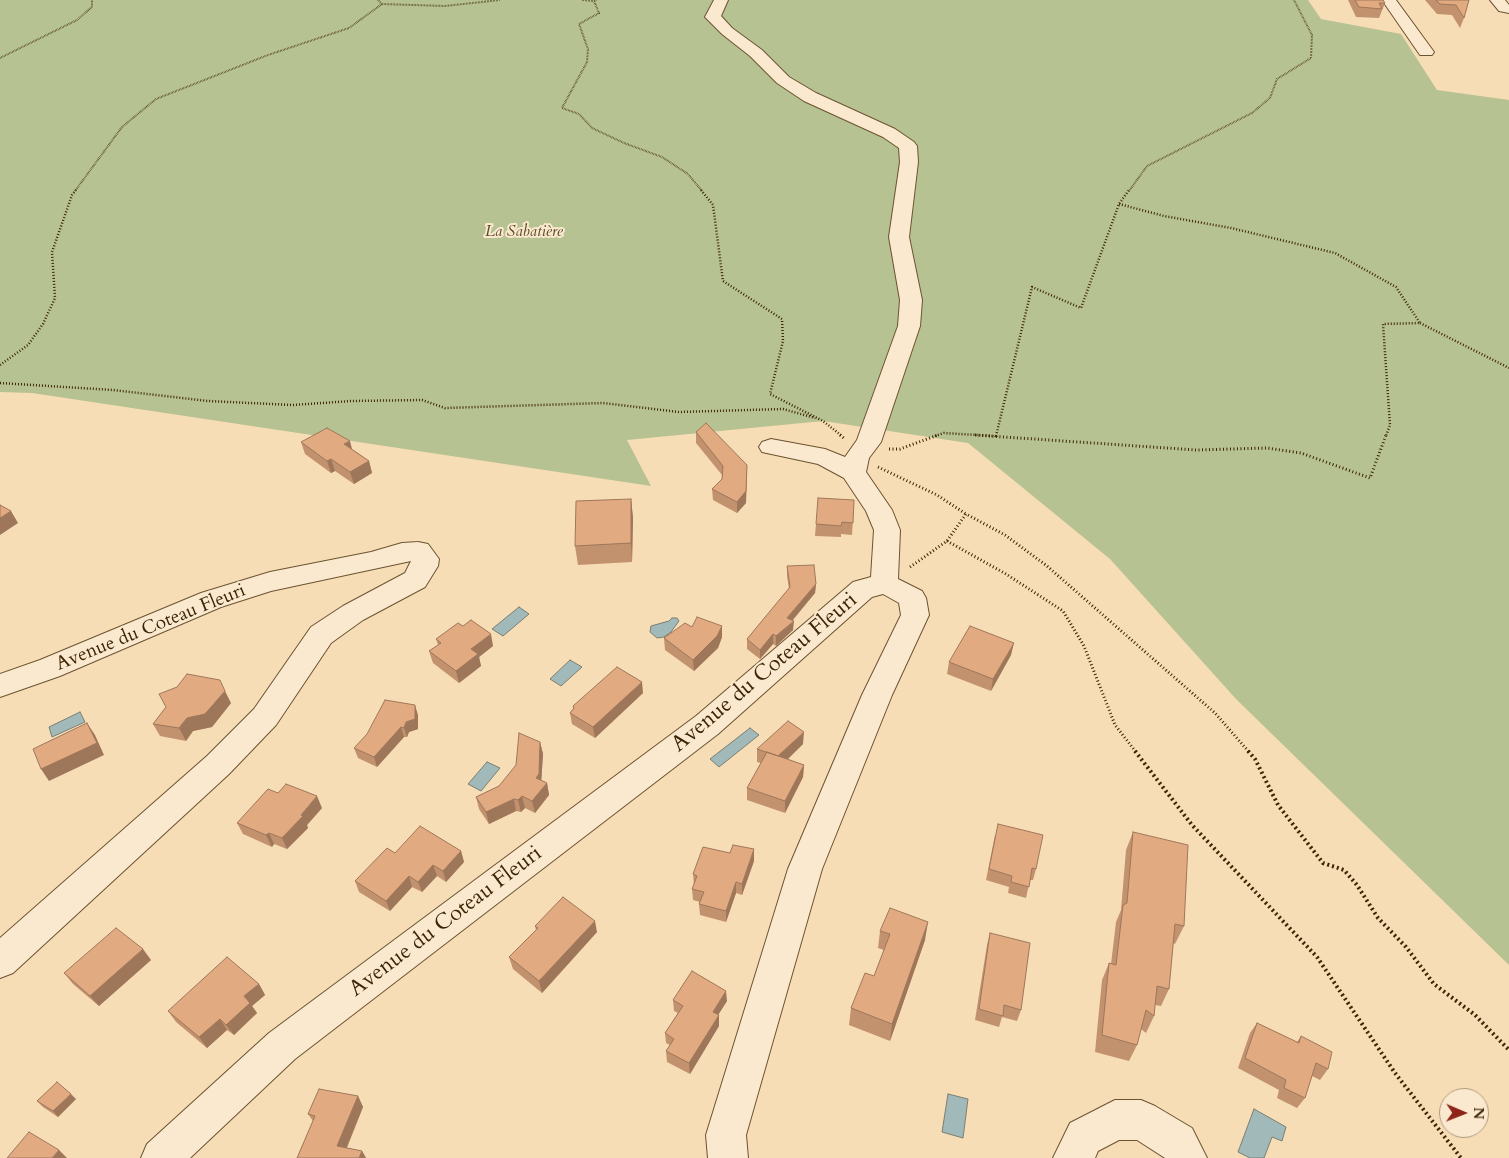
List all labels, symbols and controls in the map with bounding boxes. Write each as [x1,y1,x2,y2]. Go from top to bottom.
park label: La Sabatière [485,222,563,242]
street label: Avenue du Coteau Fleuri [53,579,249,677]
street label: Avenue du Coteau Fleuri [667,588,863,758]
street label: Avenue du Coteau Fleuri [344,841,548,1003]
north arrow [1439,1088,1489,1138]
text: N [1469,1107,1488,1119]

